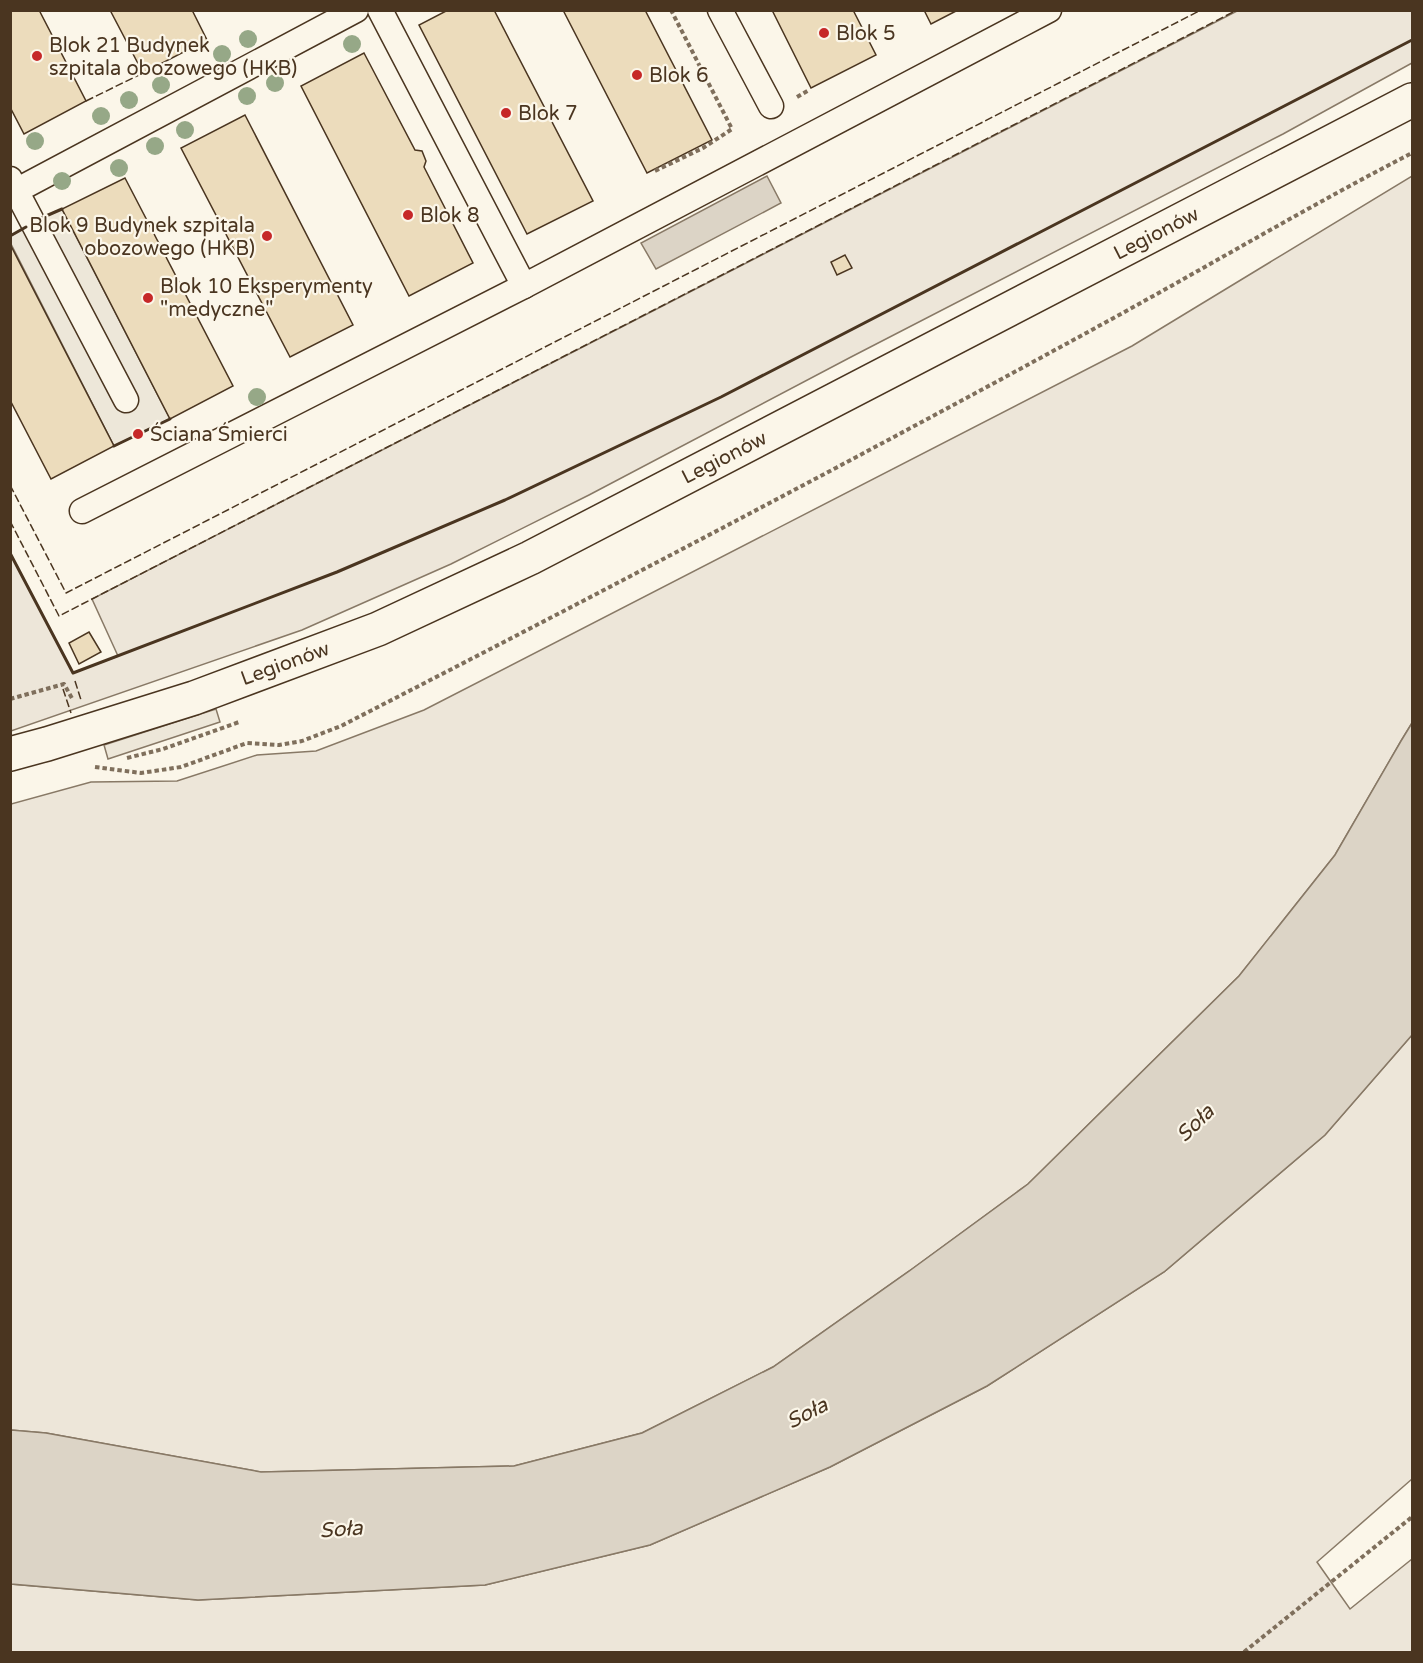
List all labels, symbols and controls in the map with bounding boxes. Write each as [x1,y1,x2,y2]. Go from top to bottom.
place label: Blok 5 [836,22,896,46]
marker: Blok 5 [817,26,831,40]
place label: Blok 21 Budynek szpitala obozowego (HKB) [49,34,297,81]
marker: Blok 21 Budynek szpitala obozowego (HKB) [30,49,44,63]
place label: Blok 6 [649,64,709,88]
marker: Blok 6 [630,68,644,82]
place label: Blok 7 [518,102,578,126]
marker: Blok 7 [499,106,513,120]
street label: Legionów [1110,202,1203,266]
place label: Blok 8 [420,204,480,228]
marker: Blok 8 [401,208,415,222]
place label: Blok 9 Budynek szpitala obozowego (HKB) [29,214,255,261]
marker: Blok 9 Budynek szpitala obozowego (HKB) [260,229,274,243]
place label: Blok 10 Eksperymenty "medyczne" [160,275,373,322]
marker: Blok 10 Eksperymenty "medyczne" [141,291,155,305]
place label: Ściana Śmierci [150,422,288,447]
street label: Legionów [678,426,771,490]
marker: Ściana Śmierci [131,427,145,441]
street label: Legionów [238,637,333,691]
water label: Soła [1171,1099,1220,1147]
water label: Soła [782,1392,833,1434]
water label: Soła [319,1515,365,1543]

